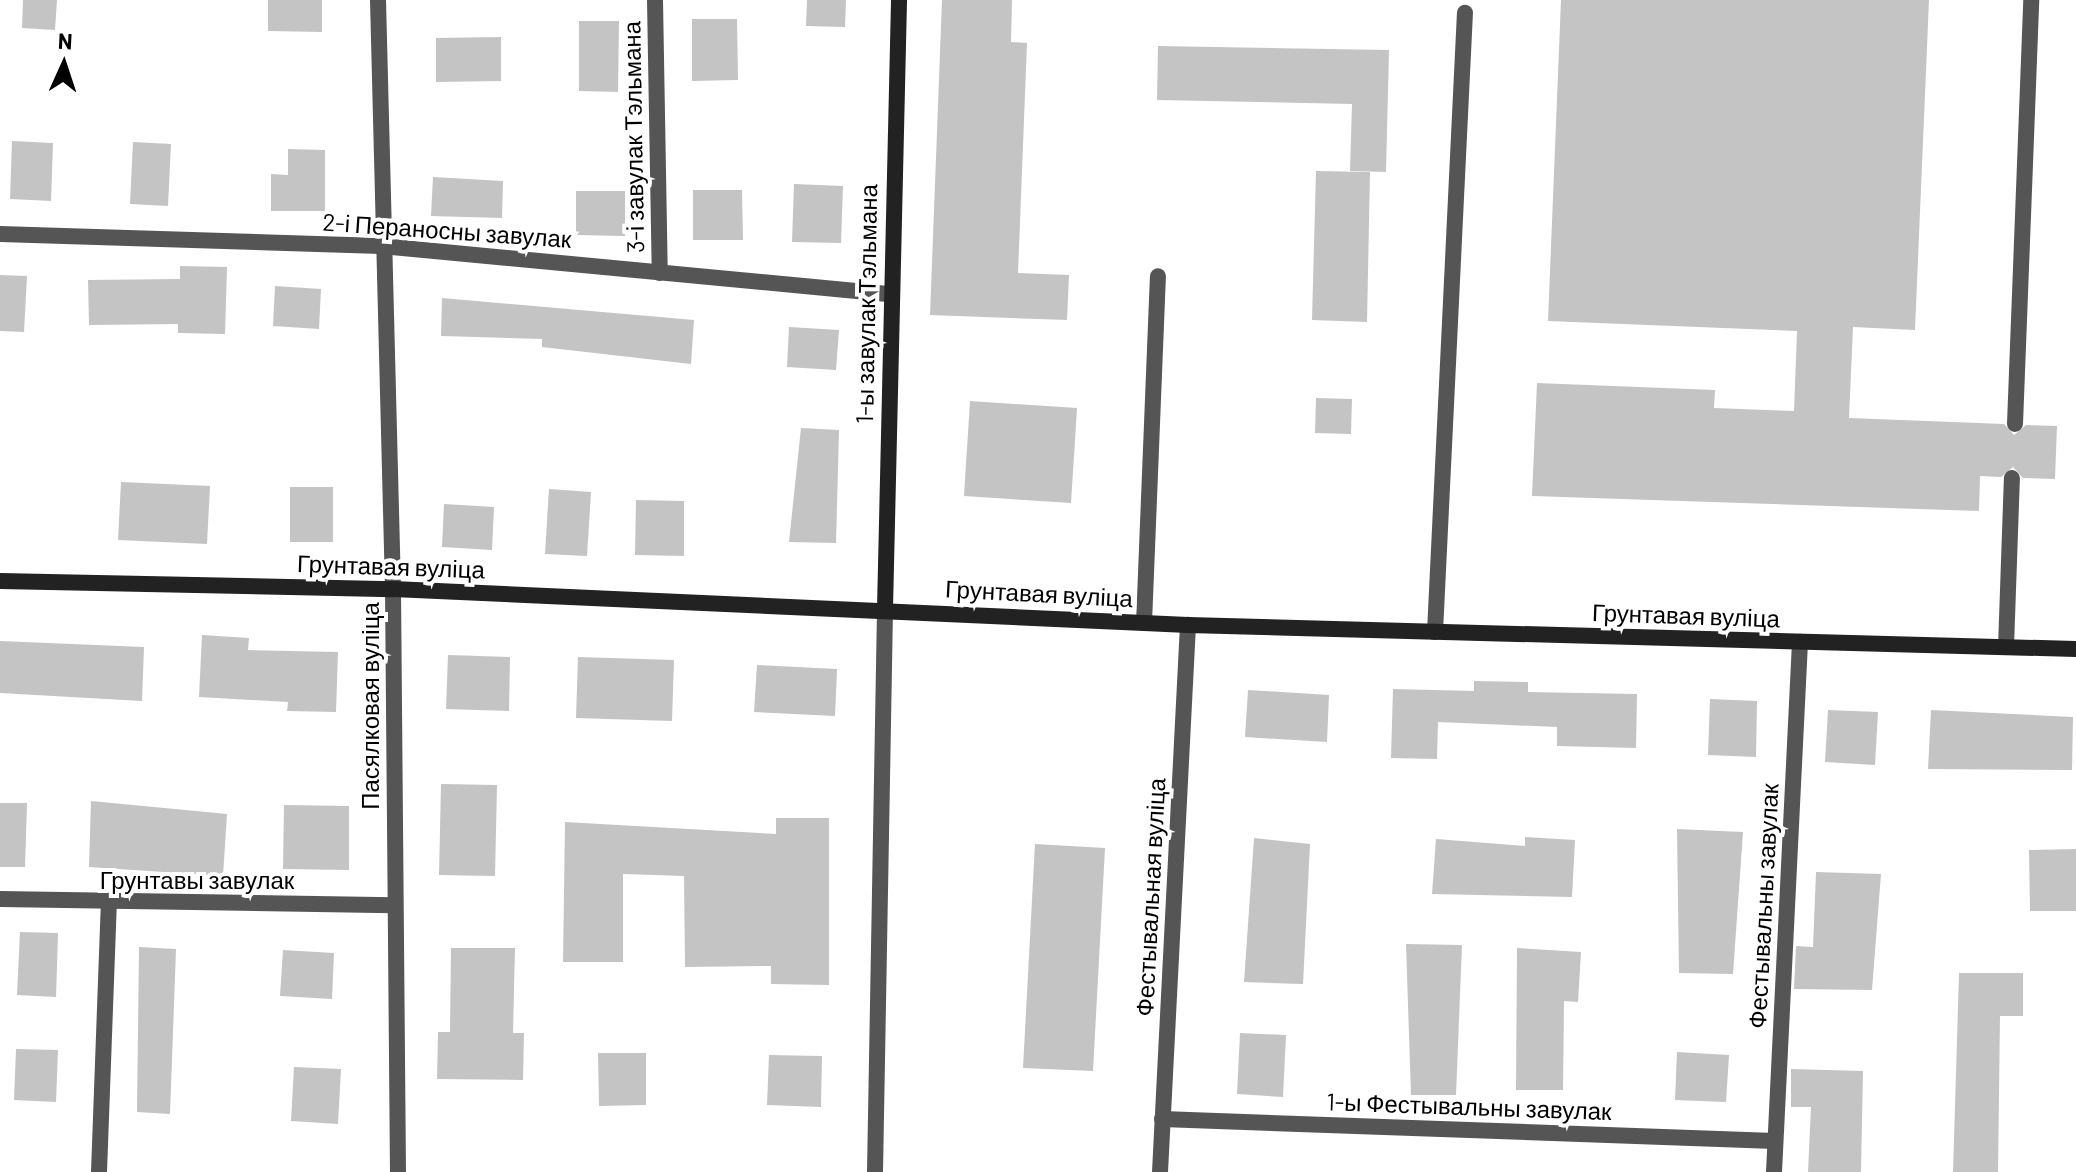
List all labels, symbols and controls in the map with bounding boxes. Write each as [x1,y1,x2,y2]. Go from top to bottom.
street label: 3-і завулак Тэльмана [617,21,649,253]
north arrow [24,24,104,104]
text: N [57,27,73,53]
street label: 1-ы завулак Тэльмана [850,184,882,424]
street label: 2-і Пераносны завулак [322,207,572,253]
street label: Грунтавая вуліца [297,548,485,584]
street label: Грунтавая вуліца [944,574,1134,612]
street label: Грунтавая вуліца [1592,597,1780,633]
street label: Пасялковая вуліца [356,602,384,810]
street label: Фестывальная вуліца [1129,777,1171,1017]
street label: Фестывальны завулак [1742,783,1784,1029]
street label: Грунтавы завулак [100,866,294,894]
street label: 1-ы Фестывальны завулак [1326,1087,1612,1125]

